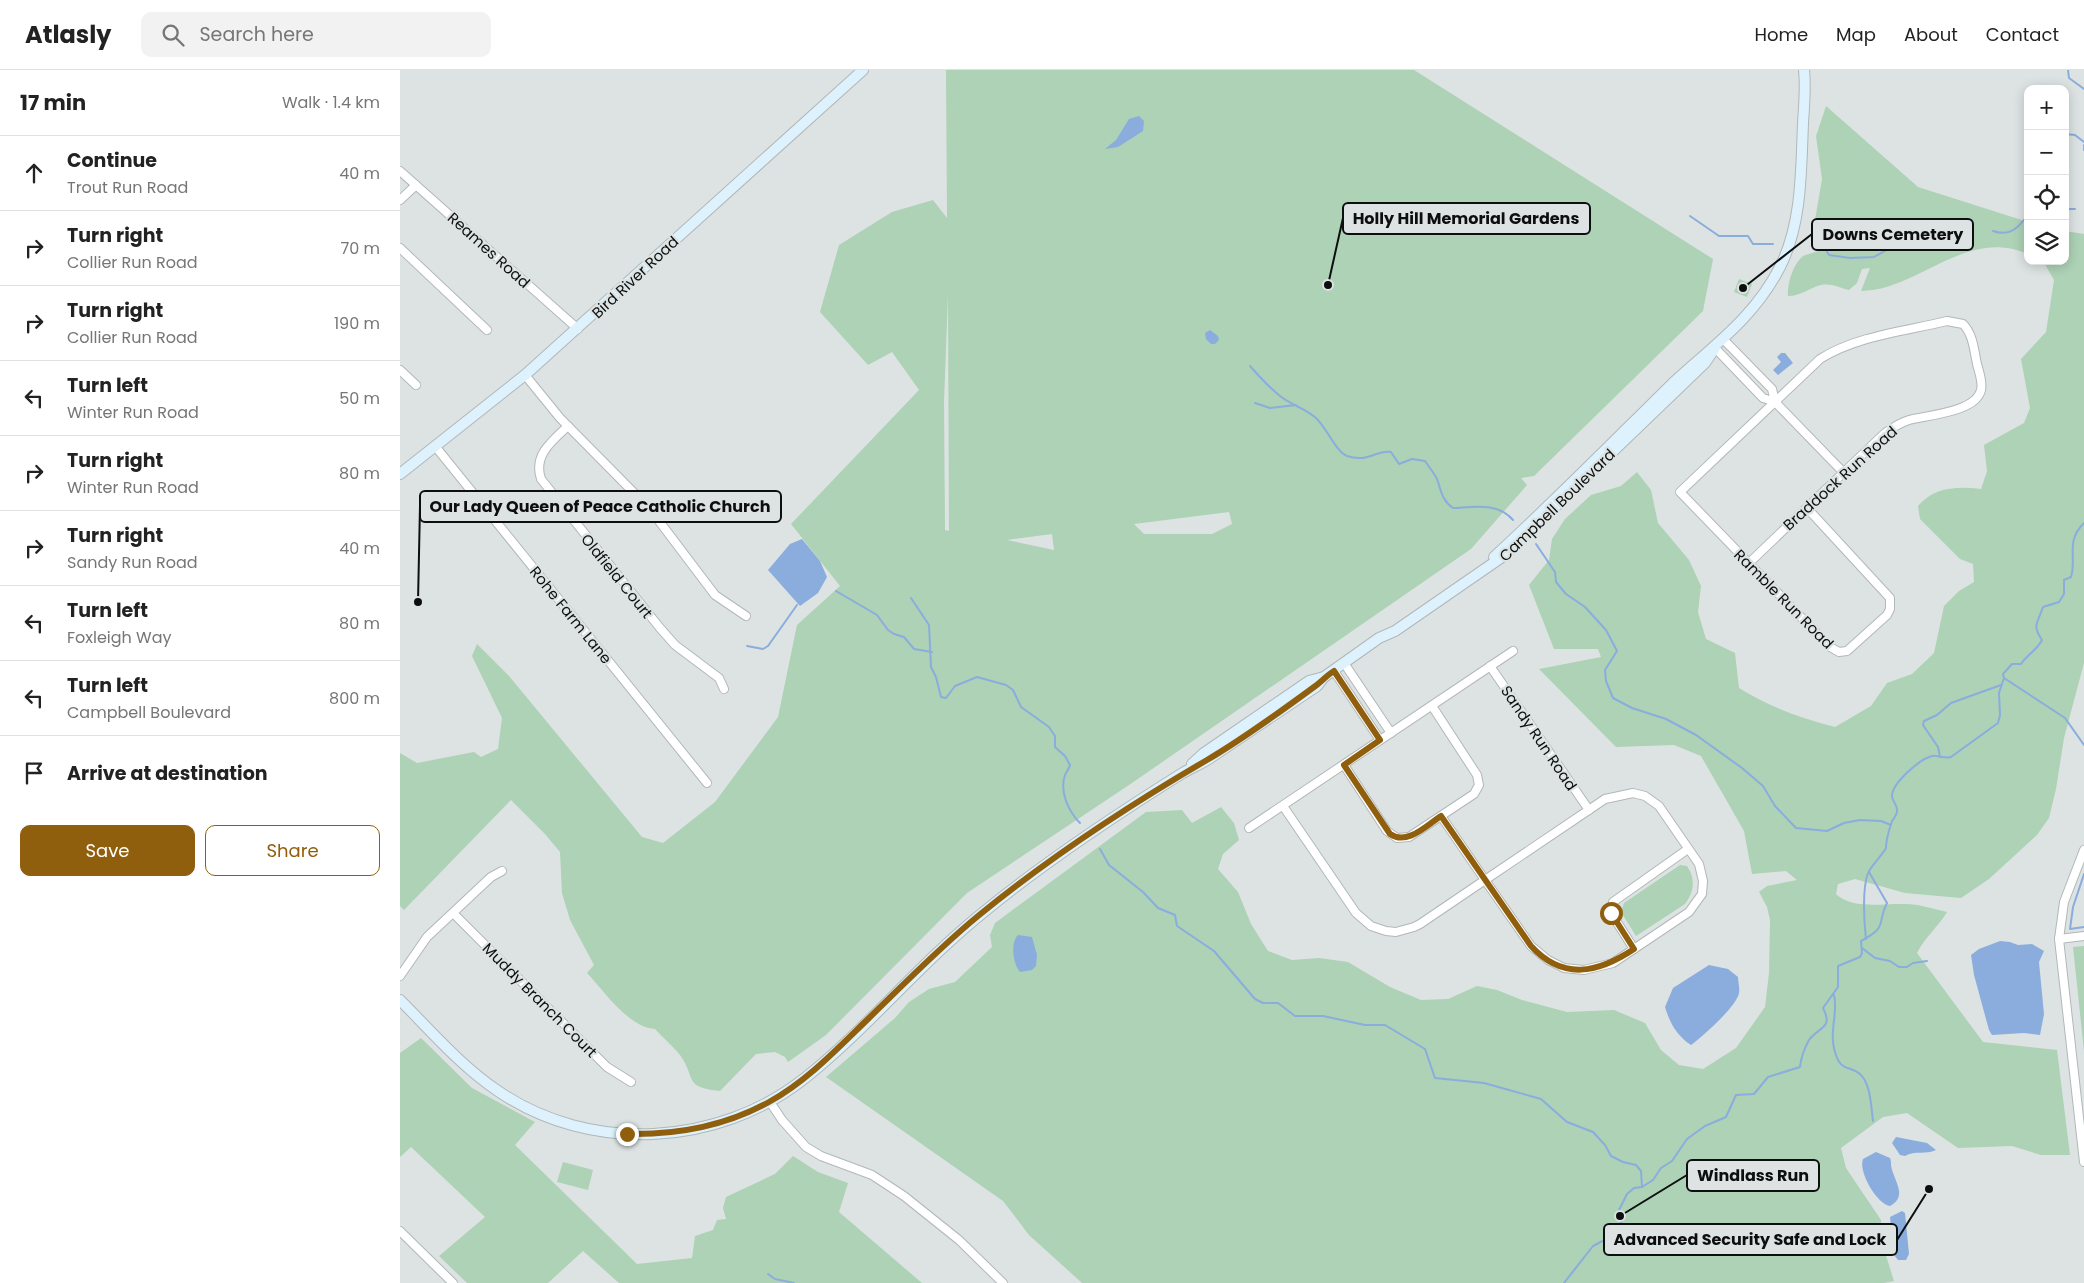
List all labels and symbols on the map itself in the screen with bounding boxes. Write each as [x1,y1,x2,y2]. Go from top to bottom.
callout: Holly Hill Memorial Gardens [1343,203,1590,234]
street label: Reames Road [443,207,535,293]
text: Holly Hill Memorial Gardens [1353,207,1579,230]
callout: Downs Cemetery [1812,219,1973,250]
text: Downs Cemetery [1823,223,1964,246]
street label: Bird River Road [587,231,683,323]
street label: Braddock Run Road [1778,421,1902,535]
street label: Campbell Boulevard [1494,444,1620,566]
callout: Our Lady Queen of Peace Catholic Church [420,491,781,522]
text: Our Lady Queen of Peace Catholic Church [430,495,770,518]
street label: Oldfield Court [576,529,658,623]
street label: Ramble Run Road [1729,544,1839,654]
street label: Rohe Farm Lane [525,562,617,668]
street label: Sandy Run Road [1496,681,1582,795]
route start [1600,902,1623,925]
street label: Muddy Branch Court [478,938,602,1062]
route end [616,1123,639,1146]
callout: Windlass Run [1687,1160,1819,1191]
text: Windlass Run [1697,1164,1809,1187]
callout: Advanced Security Safe and Lock [1604,1224,1897,1255]
text: Advanced Security Safe and Lock [1614,1228,1887,1251]

